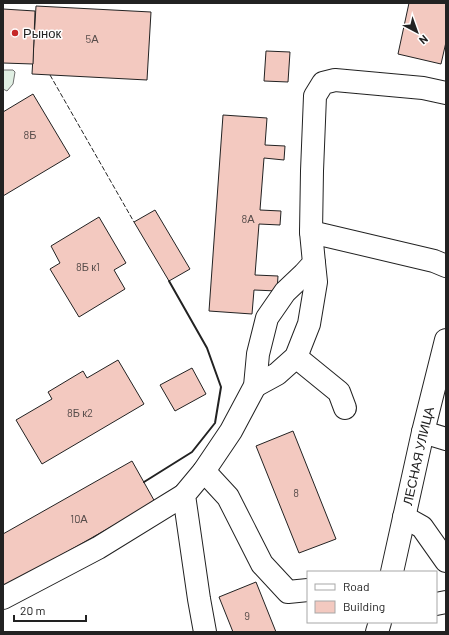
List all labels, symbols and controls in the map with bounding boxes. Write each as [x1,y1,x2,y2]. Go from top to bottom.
north arrow [397,12,437,52]
place label: Рынок [23,25,61,41]
marker: Рынок [10,28,20,38]
house number: 5А [86,32,99,45]
text: N [417,33,431,47]
house number: 8Б [24,128,36,141]
house number: 8А [241,212,255,225]
house number: 8Б к1 [76,260,100,273]
street label: ЛЕСНАЯ УЛИЦА [399,405,437,507]
house number: 8Б к2 [67,406,93,419]
house number: 8 [293,486,299,499]
house number: 10А [70,512,88,525]
legend [307,571,437,623]
text: Road [343,579,370,593]
scale bar [14,597,86,623]
text: Building [343,599,385,613]
text: 20 m [20,603,46,617]
house number: 9 [244,609,250,622]

